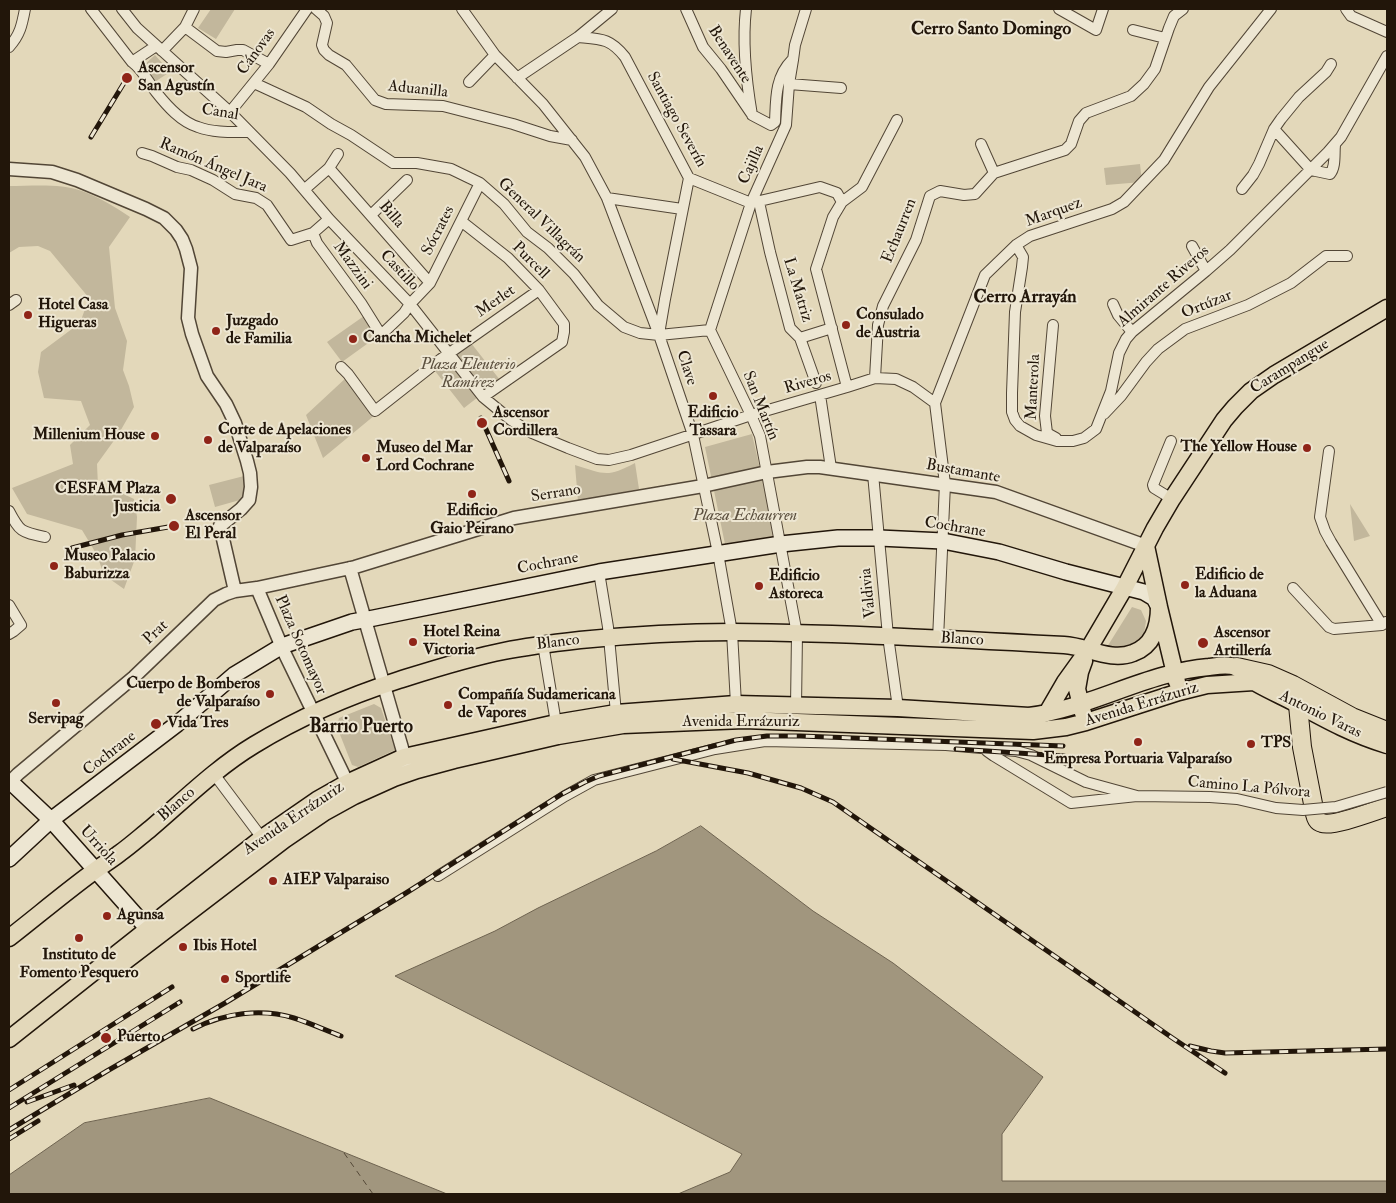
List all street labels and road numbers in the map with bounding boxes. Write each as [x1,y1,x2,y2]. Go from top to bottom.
street label: Benavente [703,22,755,88]
street label: Cánovas [234,25,280,79]
street label: Santiago Severín [642,69,710,171]
street label: Aduanilla [387,77,449,103]
street label: Canal [200,101,240,125]
street label: Ramón Ángel Jara [156,135,270,197]
street label: Cajilla [735,142,769,188]
street label: General Villagrán [493,174,589,268]
street label: Marquez [1023,194,1085,232]
street label: Echaurren [878,196,922,266]
street label: Billa [374,198,408,232]
street label: Sócrates [418,203,460,259]
street label: Mazzini [328,238,376,294]
street label: Purcell [507,238,553,284]
street label: Almirante Riveros [1114,242,1214,332]
street label: Castillo [375,247,423,295]
street label: La Matriz [778,255,816,325]
street label: Merlet [473,282,519,322]
street label: Ortúzar [1179,286,1235,324]
street label: Carampangue [1247,335,1333,399]
street label: Clave [671,348,701,388]
street label: Manterola [1023,353,1045,421]
street label: Riveros [782,367,834,399]
street label: San Martín [737,369,783,443]
street label: Bustamante [924,456,1002,488]
street label: Serrano [530,481,582,507]
street label: Cochrane [923,514,987,542]
street label: Cochrane [516,549,580,579]
street label: Valdivia [857,567,881,619]
street label: Plaza Sotomayor [270,592,330,698]
street label: Prat [140,617,172,649]
street label: Blanco [940,629,984,651]
street label: Blanco [535,631,581,655]
street label: Avenida Errázuriz [1083,679,1201,731]
street label: Antonio Varas [1276,687,1364,743]
street label: Avenida Errázuriz [682,713,800,733]
street label: Cochrane [80,727,140,781]
street label: Camino La Pólvora [1187,773,1311,803]
street label: Avenida Errázuriz [240,778,348,860]
street label: Blanco [154,784,200,826]
street label: Urriola [75,822,121,870]

